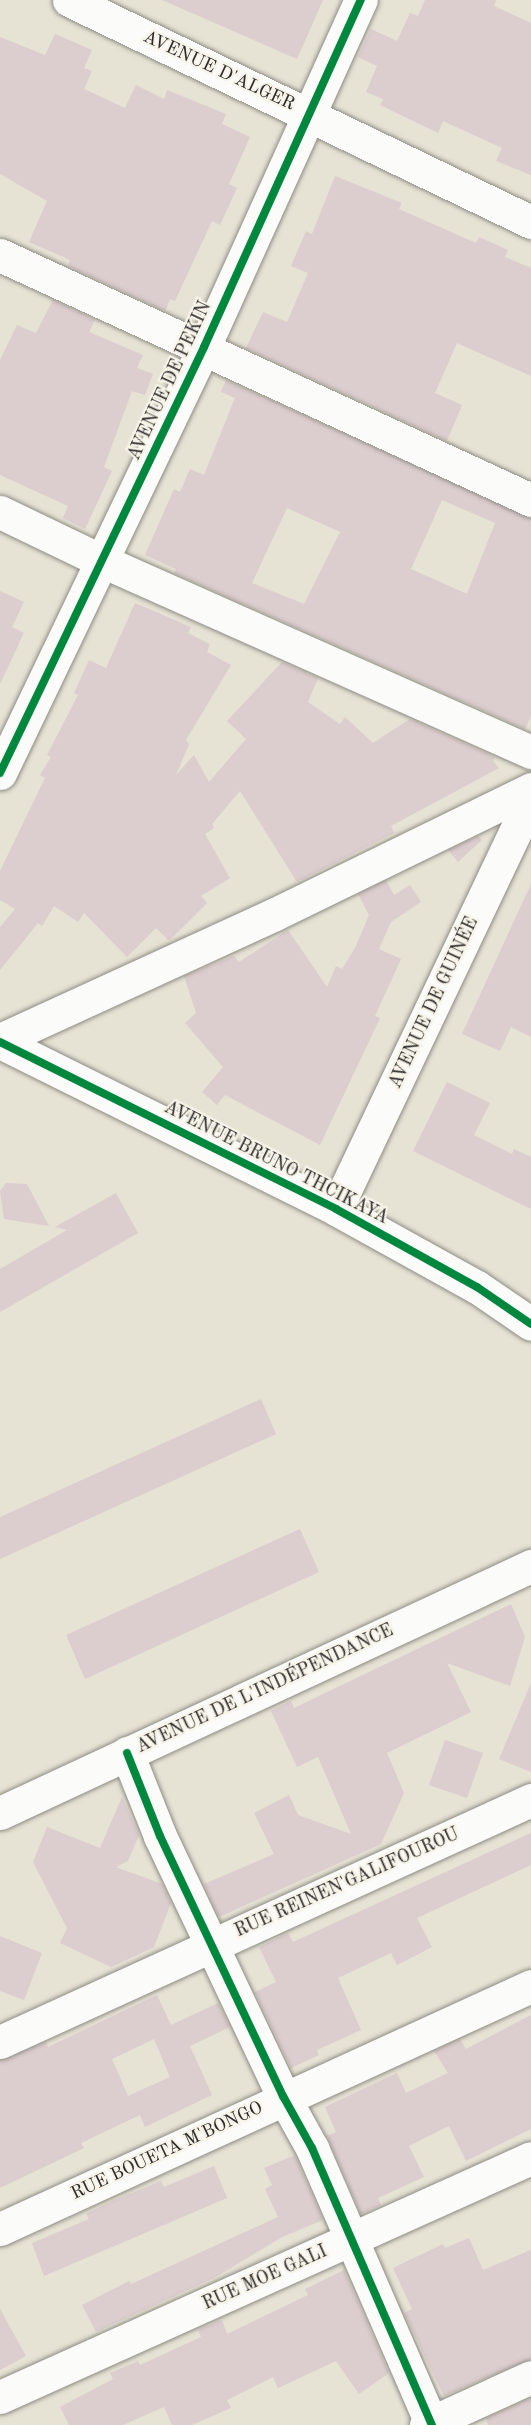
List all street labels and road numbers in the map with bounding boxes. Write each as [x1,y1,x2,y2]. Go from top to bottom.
street label: AVENUE D'ALGER [140,26,298,116]
street label: AVENUE DE PEKIN [124,298,216,464]
street label: AVENUE DE GUINÉE [385,914,483,1092]
street label: AVENUE BRUNO THCIKAYA [160,1097,392,1229]
street label: AVENUE DE L'INDÉPENDANCE [133,1620,397,1758]
street label: RUE REINEN'GALIFOUROU [232,1824,462,1942]
street label: RUE BOUETA M'BONGO [68,2097,266,2205]
street label: RUE MOE GALI [199,2241,331,2315]

